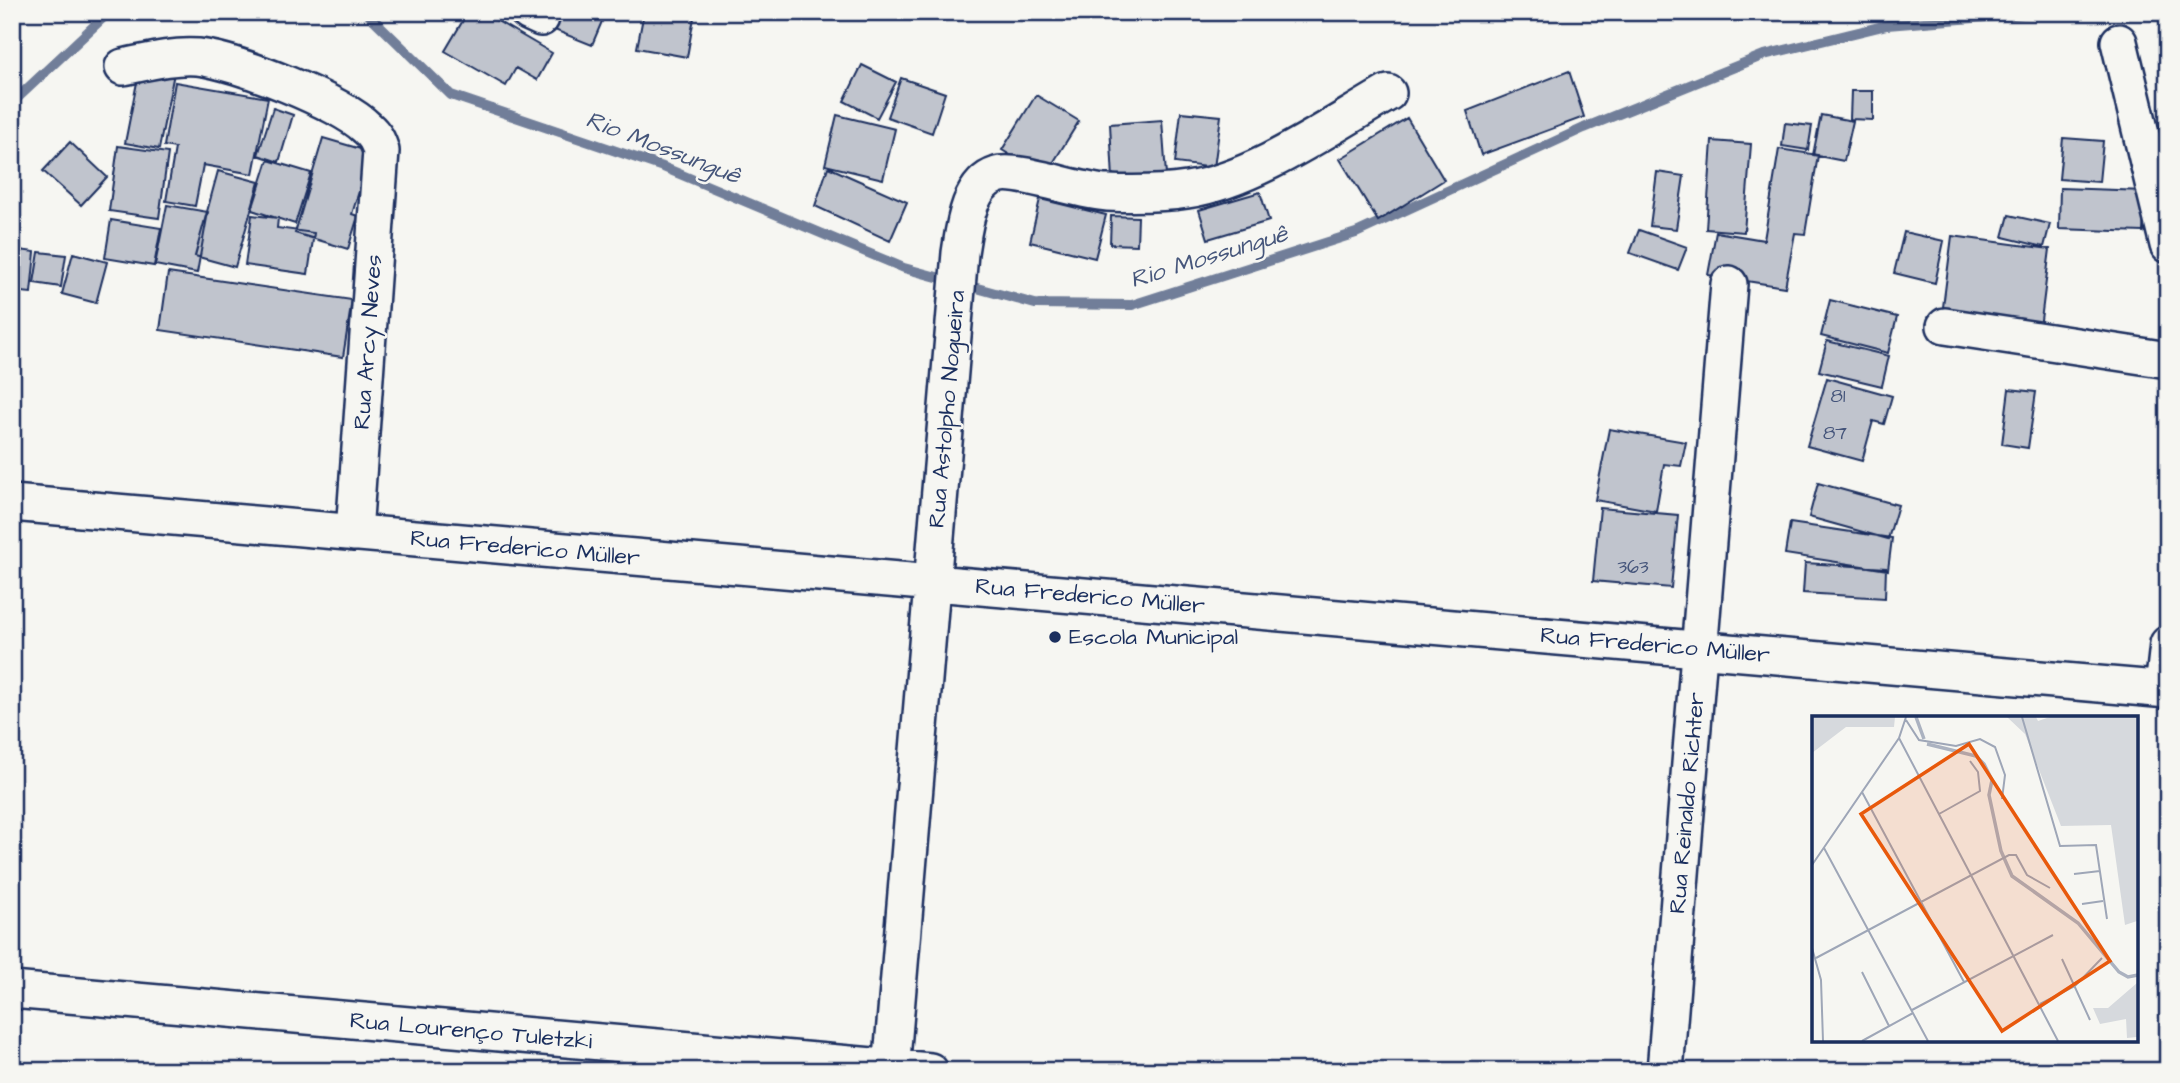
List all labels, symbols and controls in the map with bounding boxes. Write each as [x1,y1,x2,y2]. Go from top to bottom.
water label: Rio Mossunguê [580,103,746,194]
water label: Rio Mossunguê [1126,217,1293,298]
street label: Rua Arcy Neves [346,253,391,431]
street label: Rua Astolpho Nogueira [921,288,974,529]
house number: 81 [1831,383,1846,410]
house number: 87 [1823,420,1847,447]
street label: Rua Frederico Müller [409,522,641,574]
house number: 363 [1617,554,1649,581]
street label: Rua Frederico Müller [974,570,1206,622]
street label: Rua Frederico Müller [1539,619,1771,671]
place label: Escola Municipal [1069,621,1238,653]
marker: Escola Municipal [1047,629,1063,645]
street label: Rua Reinaldo Richter [1661,691,1713,915]
inset map [1812,716,2138,1041]
street label: Rua Lourenço Tuletzki [348,1004,594,1058]

